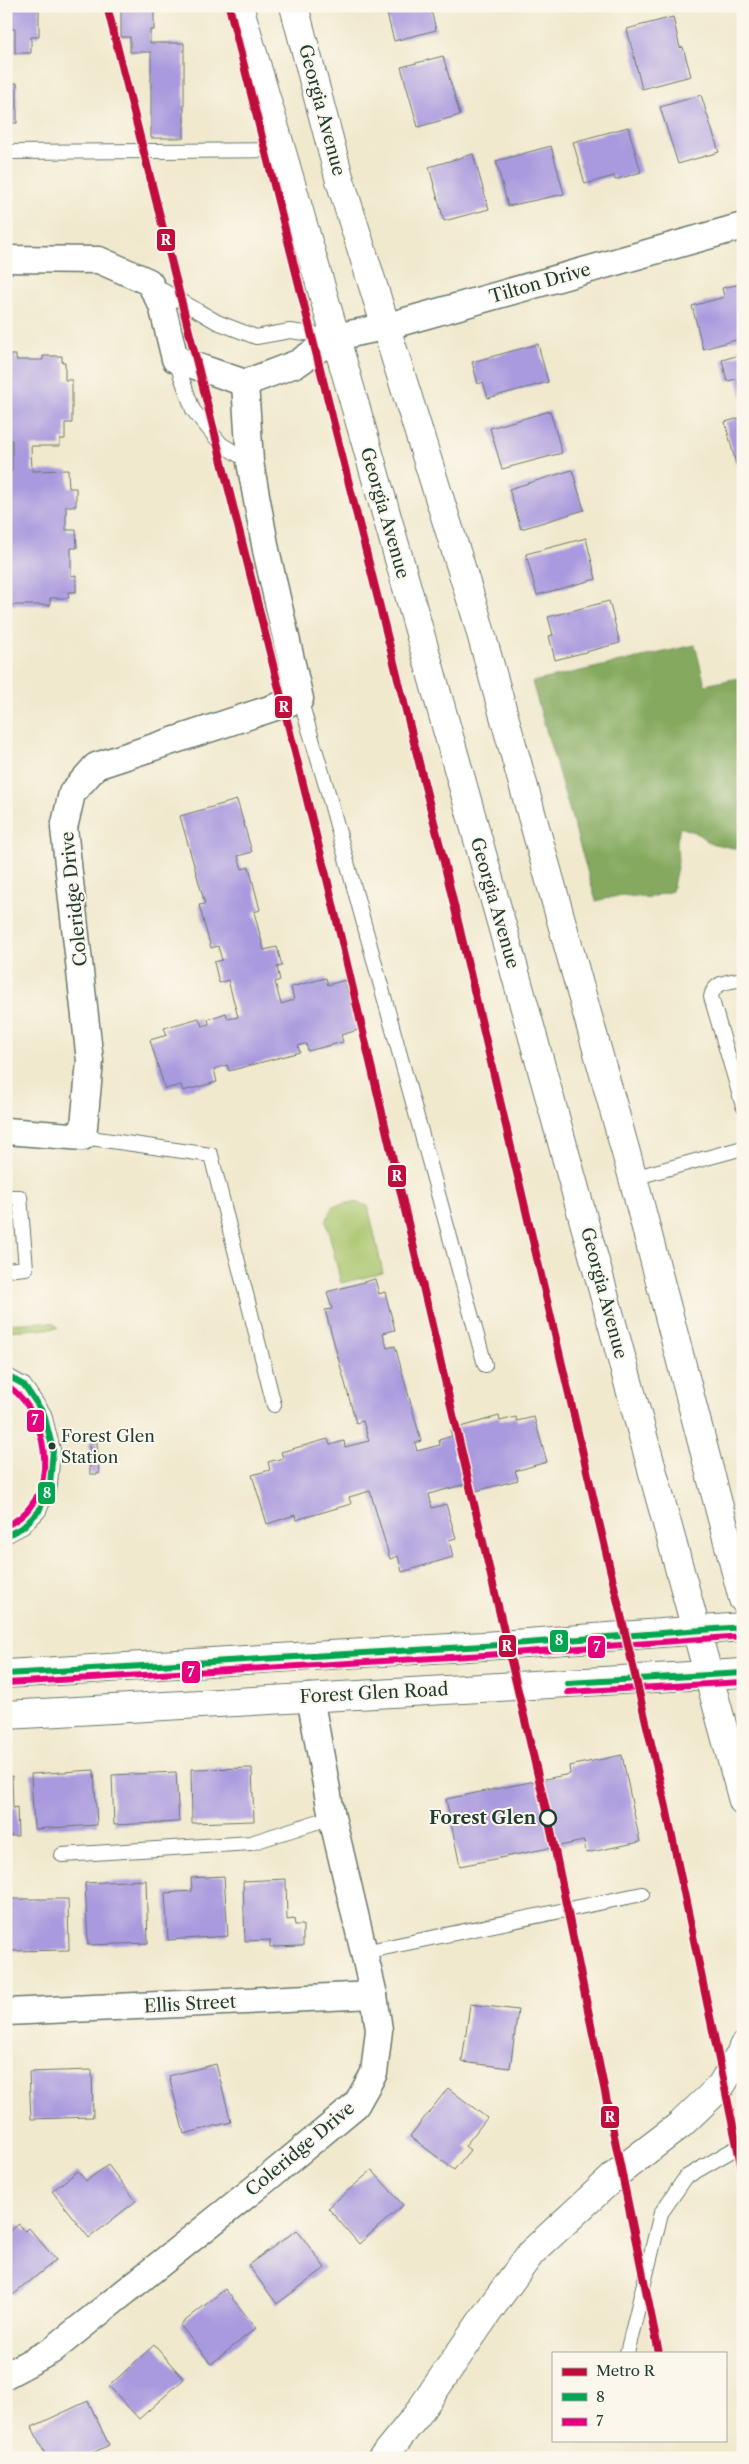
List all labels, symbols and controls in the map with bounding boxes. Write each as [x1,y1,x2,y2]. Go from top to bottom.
street label: Georgia Avenue [294,42,350,178]
line badge: R [156,228,176,252]
text: R [161,231,173,249]
street label: Tilton Drive [487,258,593,308]
street label: Georgia Avenue [356,445,414,581]
line badge: R [274,695,293,719]
text: R [279,698,291,716]
street label: Coleridge Drive [56,831,92,967]
street label: Georgia Avenue [466,835,524,971]
line badge: R [387,1164,407,1188]
text: R [392,1167,404,1185]
street label: Georgia Avenue [576,1225,632,1361]
line badge: 7 [26,1409,45,1433]
text: 7 [31,1411,39,1429]
place label: Forest Glen Station [61,1426,155,1467]
marker: Forest Glen Station [47,1441,57,1451]
line badge: 8 [37,1481,56,1505]
text: 8 [43,1484,51,1502]
line badge: 8 [549,1629,569,1653]
text: 8 [555,1631,563,1649]
line badge: R [498,1634,517,1658]
line badge: 7 [587,1635,606,1659]
text: R [502,1637,514,1655]
text: 7 [593,1638,601,1656]
line badge: 7 [181,1660,201,1684]
text: 7 [187,1663,195,1681]
street label: Forest Glen Road [299,1678,449,1708]
place label: Forest Glen [429,1807,537,1829]
marker: Forest Glen [539,1809,557,1827]
street label: Ellis Street [143,1991,237,2017]
street label: Coleridge Drive [241,2097,359,2201]
line badge: R [600,2105,620,2129]
text: R [605,2108,617,2126]
legend [552,2352,726,2442]
text: Metro R [596,2361,656,2380]
text: 8 [596,2387,605,2406]
text: 7 [596,2411,604,2430]

